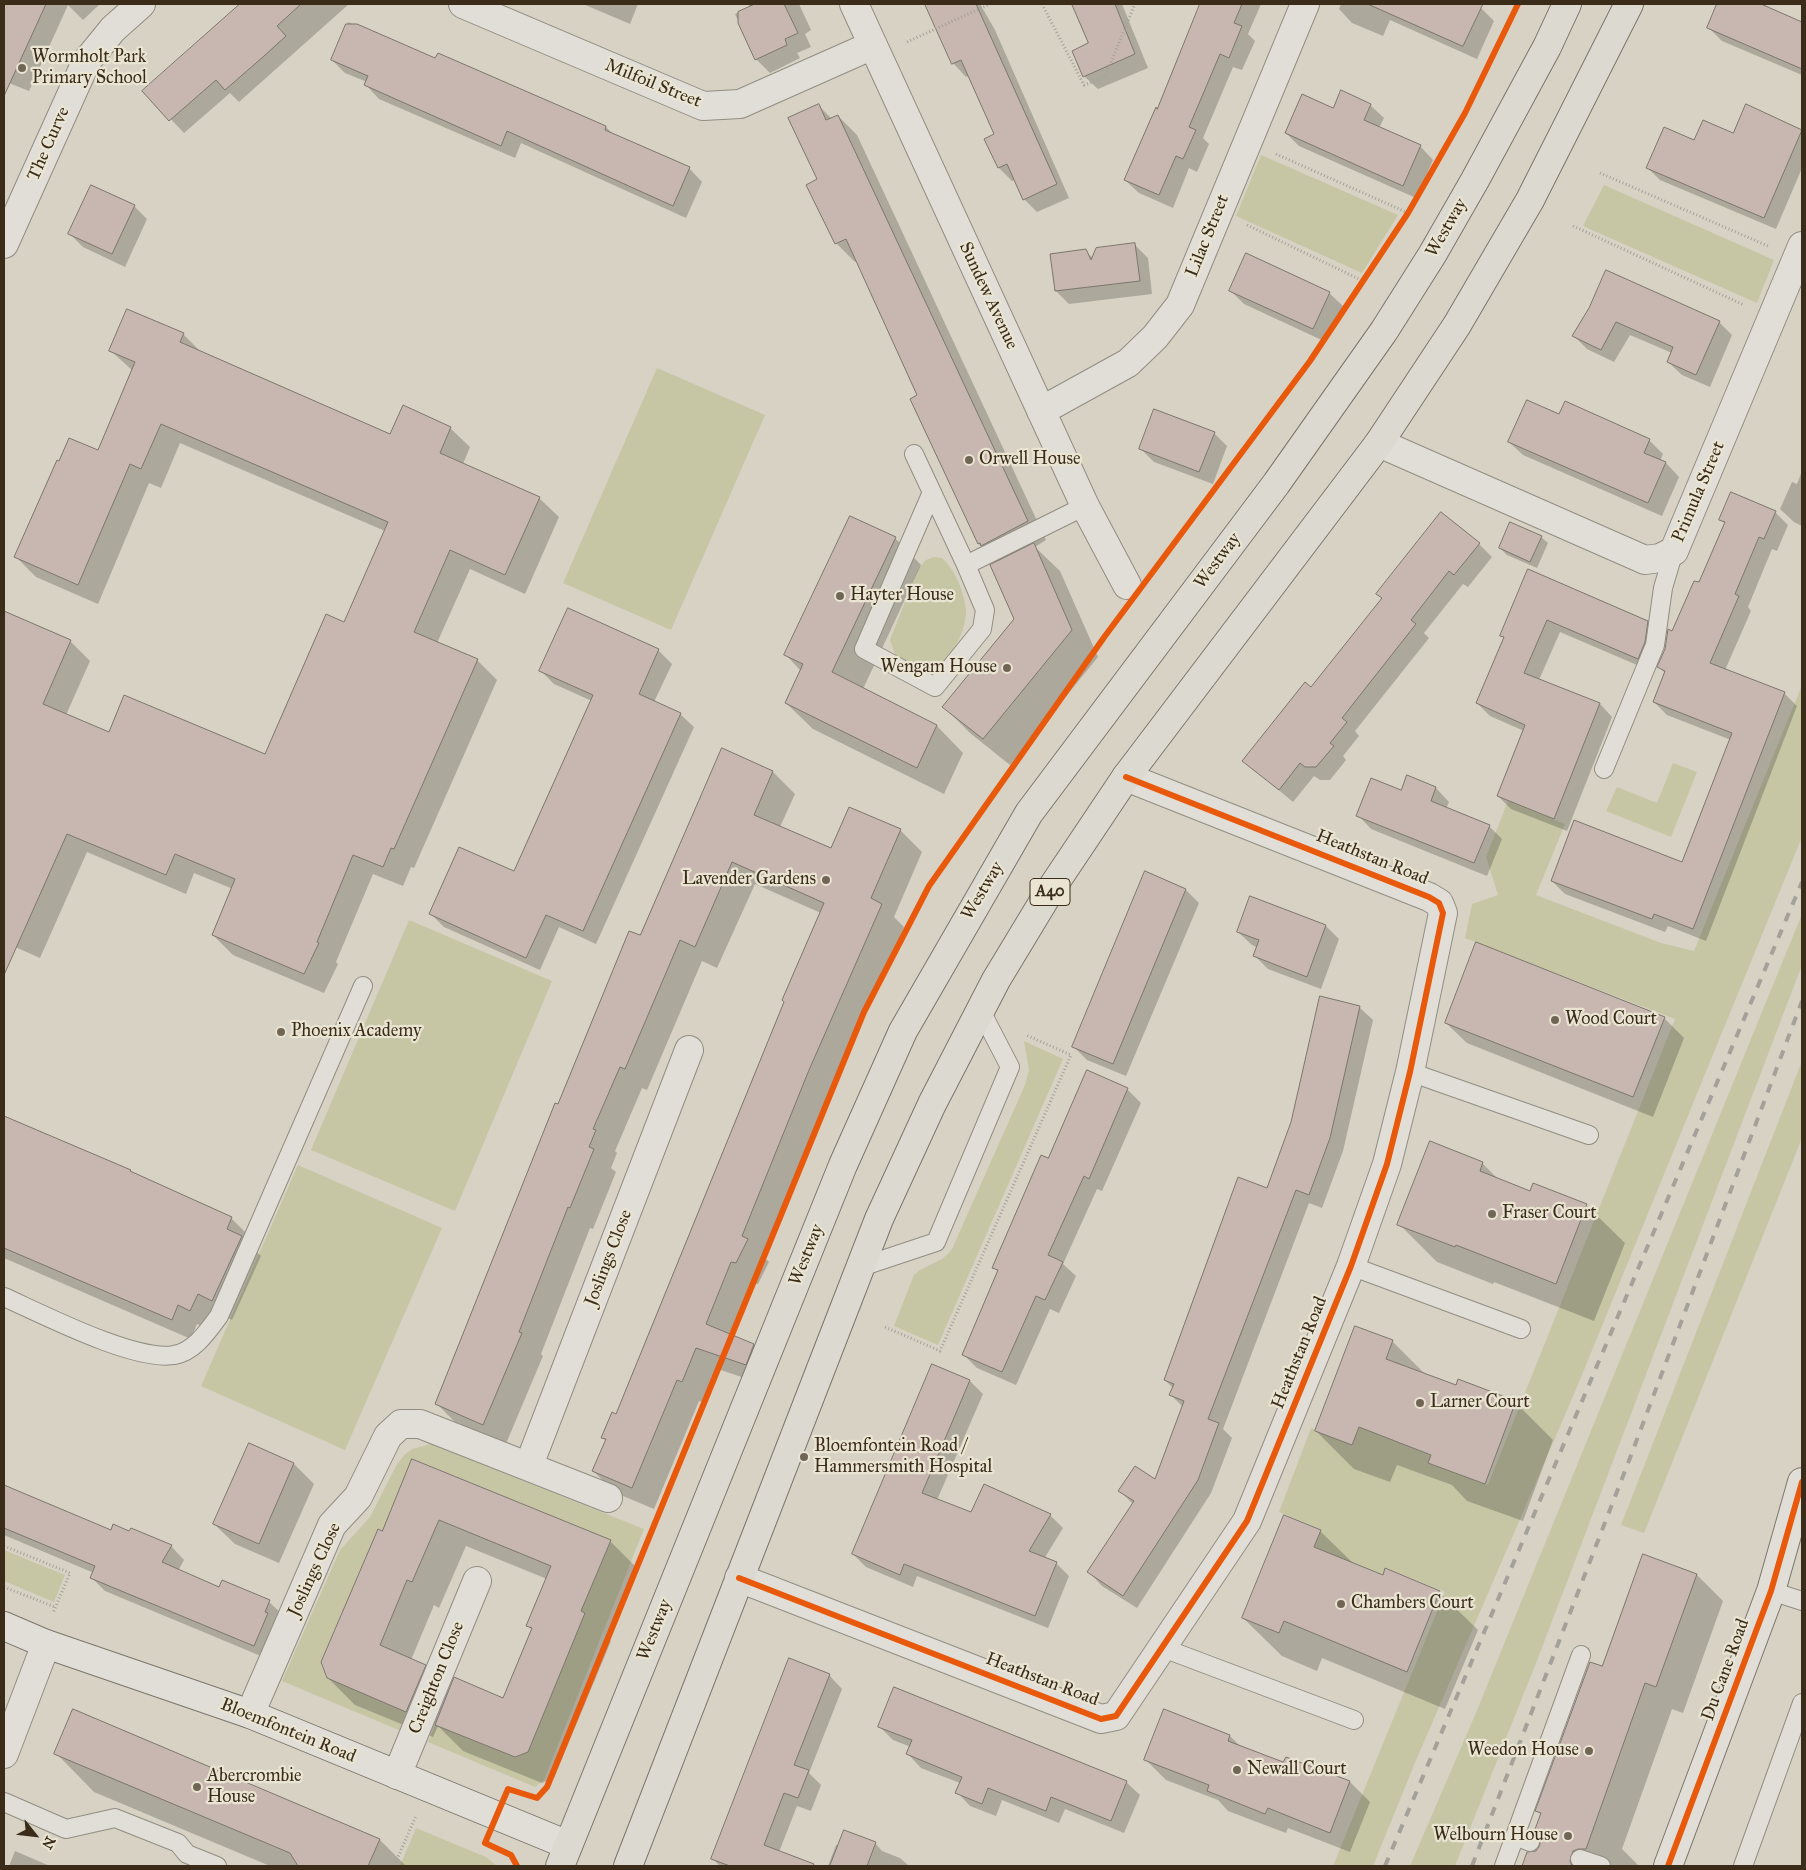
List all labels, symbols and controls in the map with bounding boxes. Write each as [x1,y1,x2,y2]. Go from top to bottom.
place label: Wormholt Park Primary School [32,47,147,90]
street label: Milfoil Street [602,55,704,113]
marker: Wormholt Park Primary School [16,62,28,74]
street label: The Curve [23,104,75,184]
street label: Lilac Street [1182,192,1234,280]
street label: Westway [1422,195,1472,261]
street label: Sundew Avenue [954,239,1022,353]
street label: Primula Street [1668,438,1730,546]
place label: Orwell House [979,449,1081,471]
marker: Orwell House [963,454,975,466]
street label: Westway [1190,529,1246,593]
place label: Hayter House [850,585,954,607]
marker: Hayter House [834,590,846,602]
place label: Wengam House [880,657,997,679]
marker: Wengam House [1001,662,1013,674]
street label: Heathstan Road [1313,826,1431,890]
street label: Westway [957,858,1009,924]
place label: Lavender Gardens [682,869,816,891]
marker: Lavender Gardens [820,874,832,886]
road number: A40 [1030,879,1070,906]
place label: Wood Court [1565,1009,1657,1031]
marker: Wood Court [1549,1014,1561,1026]
place label: Phoenix Academy [291,1021,421,1043]
marker: Phoenix Academy [275,1026,287,1038]
place label: Fraser Court [1502,1203,1597,1225]
street label: Joslings Close [581,1207,637,1309]
marker: Fraser Court [1486,1208,1498,1220]
street label: Westway [785,1221,829,1289]
street label: Heathstan Road [1268,1294,1332,1412]
place label: Larner Court [1430,1392,1530,1414]
marker: Larner Court [1414,1397,1426,1409]
place label: Bloemfontein Road / Hammersmith Hospital [814,1436,992,1478]
marker: Bloemfontein Road / Hammersmith Hospital [798,1451,810,1463]
street label: Joslings Close [284,1519,346,1621]
place label: Chambers Court [1351,1593,1474,1615]
street label: Westway [633,1596,677,1664]
marker: Chambers Court [1335,1598,1347,1610]
street label: Du Cane Road [1698,1616,1754,1724]
street label: Creighton Close [405,1619,469,1737]
street label: Heathstan Road [982,1649,1102,1711]
street label: Bloemfontein Road [217,1694,359,1768]
place label: Weedon House [1468,1740,1579,1762]
marker: Weedon House [1583,1745,1595,1757]
place label: Newall Court [1247,1759,1347,1781]
marker: Newall Court [1231,1764,1243,1776]
place label: Abercrombie House [207,1766,302,1808]
marker: Abercrombie House [191,1781,203,1793]
north arrow [10,1810,60,1860]
place label: Welbourn House [1433,1825,1558,1847]
marker: Welbourn House [1562,1830,1574,1842]
text: N [38,1833,59,1852]

